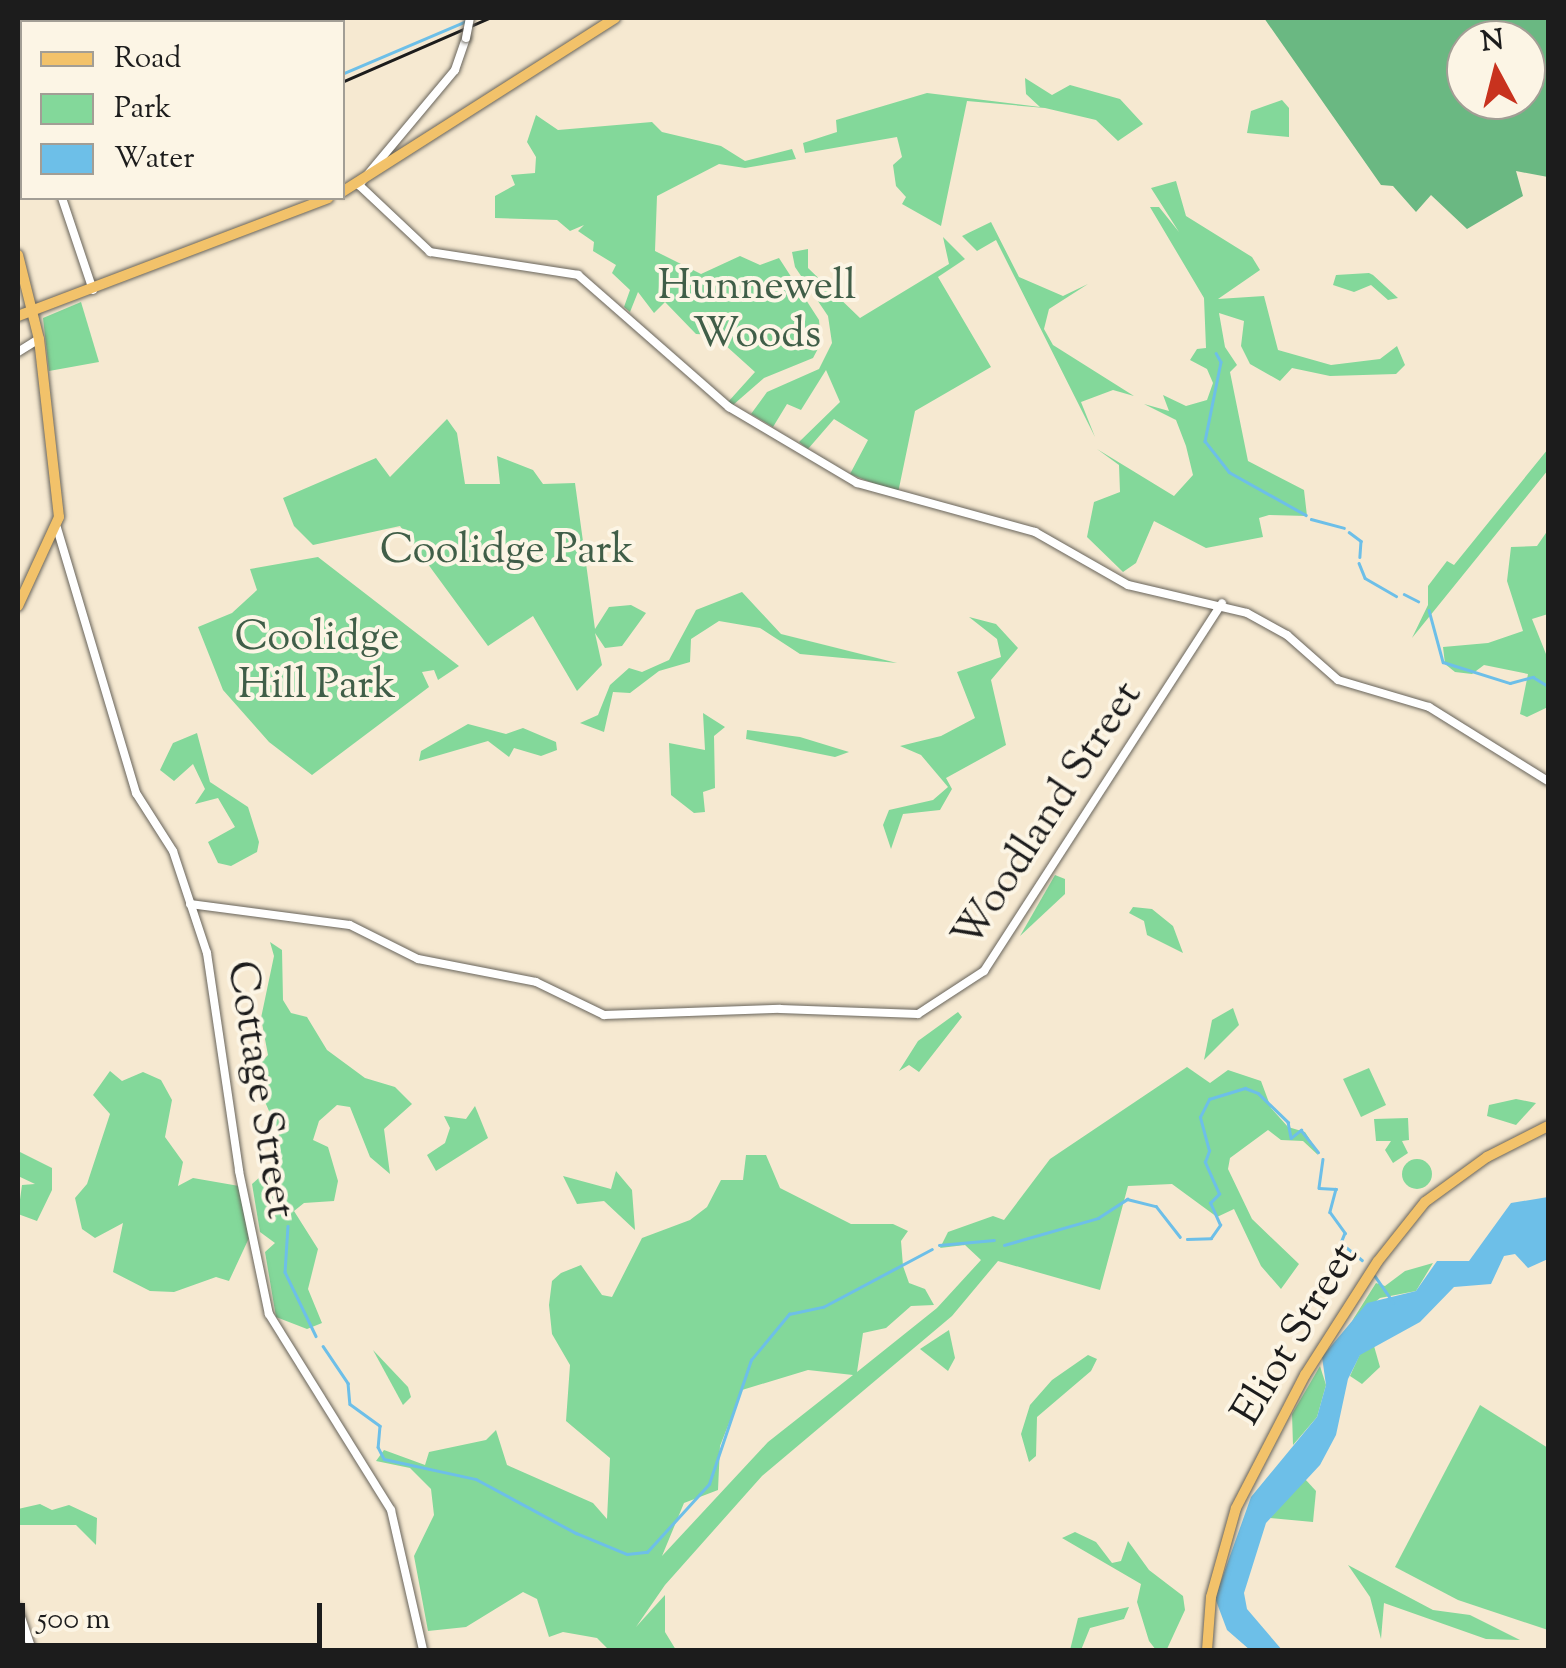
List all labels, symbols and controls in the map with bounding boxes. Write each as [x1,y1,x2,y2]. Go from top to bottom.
legend [20,20,345,200]
north arrow [1446,20,1546,120]
text: N [1479,21,1506,63]
text: Road [114,38,181,81]
text: Park [114,88,171,131]
text: Water [114,138,195,181]
park label: Hunnewell Woods [658,263,856,362]
park label: Coolidge Park [380,527,634,577]
park label: Coolidge Hill Park [234,614,400,712]
street label: Woodland Street [944,673,1154,959]
street label: Cottage Street [214,958,304,1222]
street label: Eliot Street [1223,1235,1371,1435]
scale bar [25,1583,328,1645]
text: 500 m [37,1599,110,1642]

